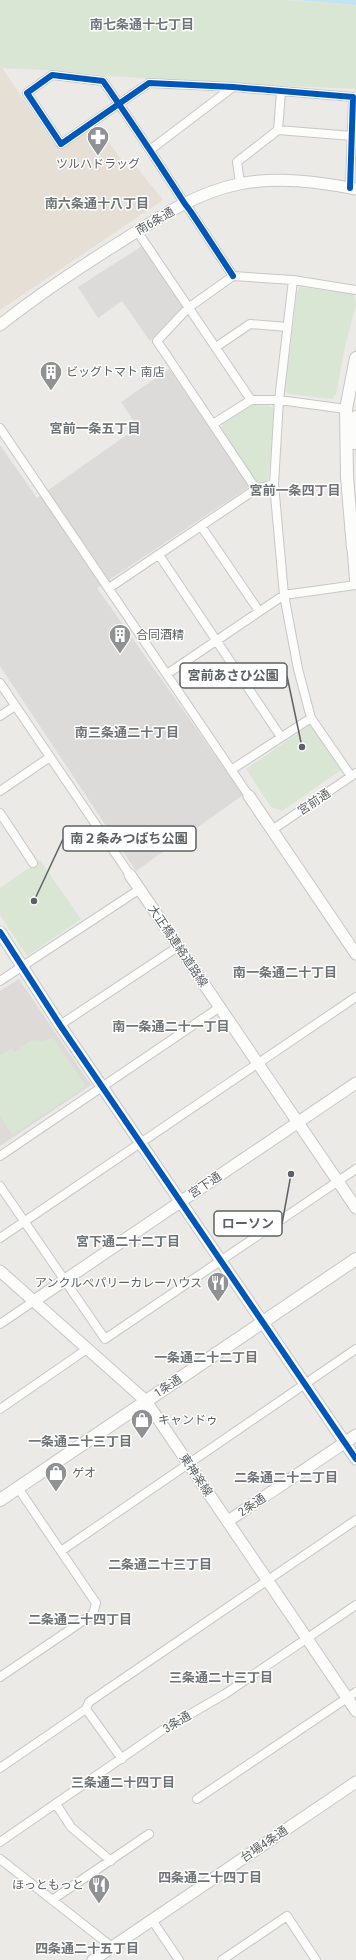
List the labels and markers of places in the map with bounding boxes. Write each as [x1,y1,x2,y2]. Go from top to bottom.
pharmacy icon: ツルハドラッグ [85,124,111,157]
place label: ツルハドラッグ [56,157,140,171]
building icon: ビッグトマト 南店 [38,359,64,392]
place label: ビッグトマト 南店 [66,365,165,379]
building icon: 合同酒精 [107,622,133,655]
place label: 合同酒精 [136,628,184,642]
callout: 宮前あさひ公園 [180,663,287,688]
callout: 南２条みつばち公園 [63,826,196,851]
callout: ローソン [214,1211,282,1236]
restaurant icon: アンクルぺパリーカレーハウス [205,1270,231,1303]
place label: アンクルぺパリーカレーハウス [35,1276,202,1290]
shop icon: キャンドゥ [129,1407,155,1440]
place label: キャンドゥ [158,1413,218,1427]
shop icon: ゲオ [43,1460,69,1493]
place label: ゲオ [72,1466,96,1480]
restaurant icon: ほっともっと [86,1872,112,1905]
place label: ほっともっと [12,1878,84,1892]

